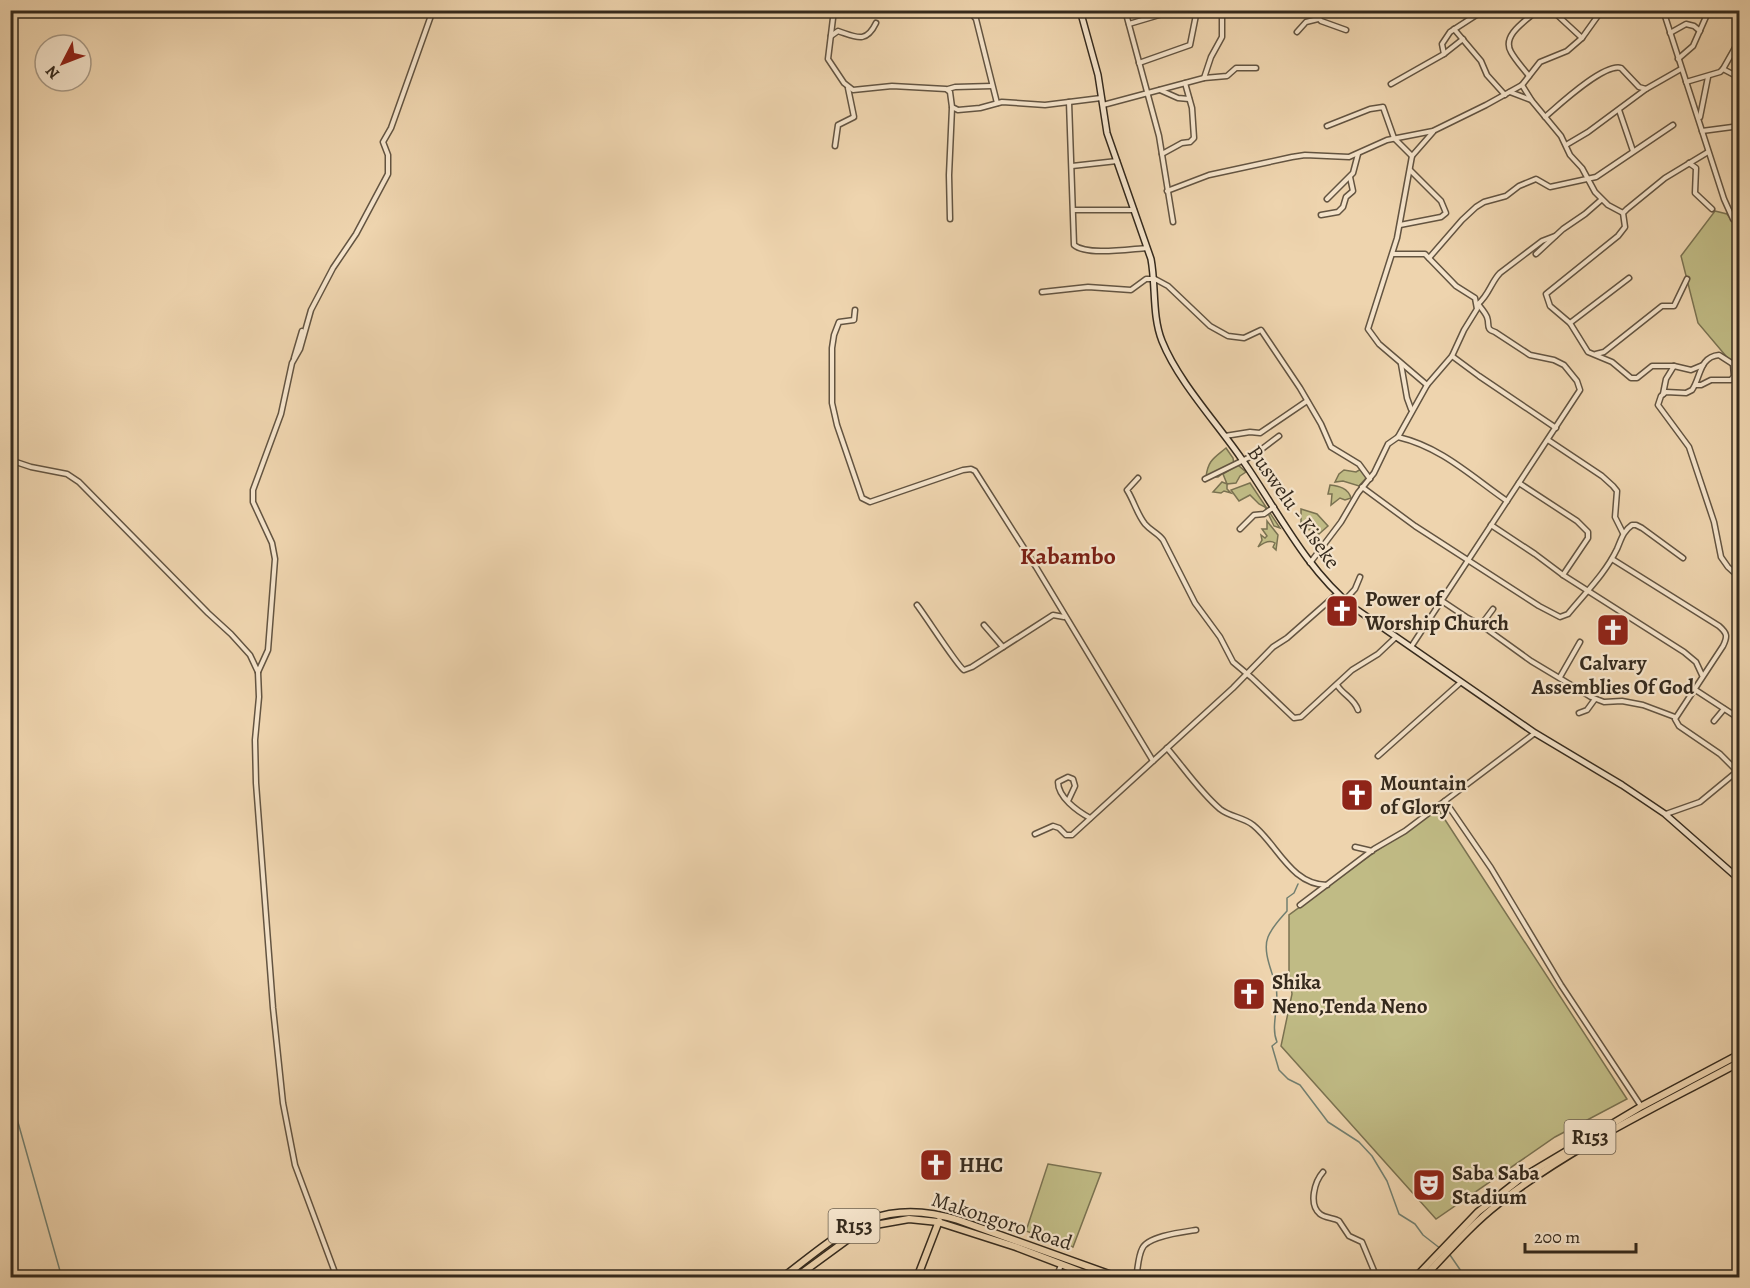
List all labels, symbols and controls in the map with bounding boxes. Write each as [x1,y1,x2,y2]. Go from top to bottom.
north arrow [33,33,93,93]
text: N [40,60,65,84]
street label: Buswelu - Kiseke [1241,440,1347,574]
district label: Kabambo [1020,540,1116,572]
place label: Power of Worship Church [1364,585,1509,637]
church icon: Power of Worship Church [1324,593,1360,629]
church icon: Calvary Assemblies Of God [1595,612,1631,648]
place label: Calvary Assemblies Of God [1531,649,1695,701]
place label: Mountain of Glory [1380,769,1467,821]
church icon: Mountain of Glory [1339,777,1375,813]
place label: Shika Neno,Tenda Neno [1272,968,1428,1020]
church icon: Shika Neno,Tenda Neno [1231,976,1267,1012]
road number: R153 [1564,1120,1616,1154]
church icon: HHC [918,1147,954,1183]
place label: HHC [959,1151,1003,1179]
place label: Saba Saba Stadium [1452,1159,1541,1211]
theatre icon: Saba Saba Stadium [1411,1167,1447,1203]
street label: Makongoro Road [928,1185,1077,1257]
road number: R153 [828,1209,880,1243]
scale bar [1525,1216,1636,1254]
text: 200 m [1534,1225,1580,1249]

